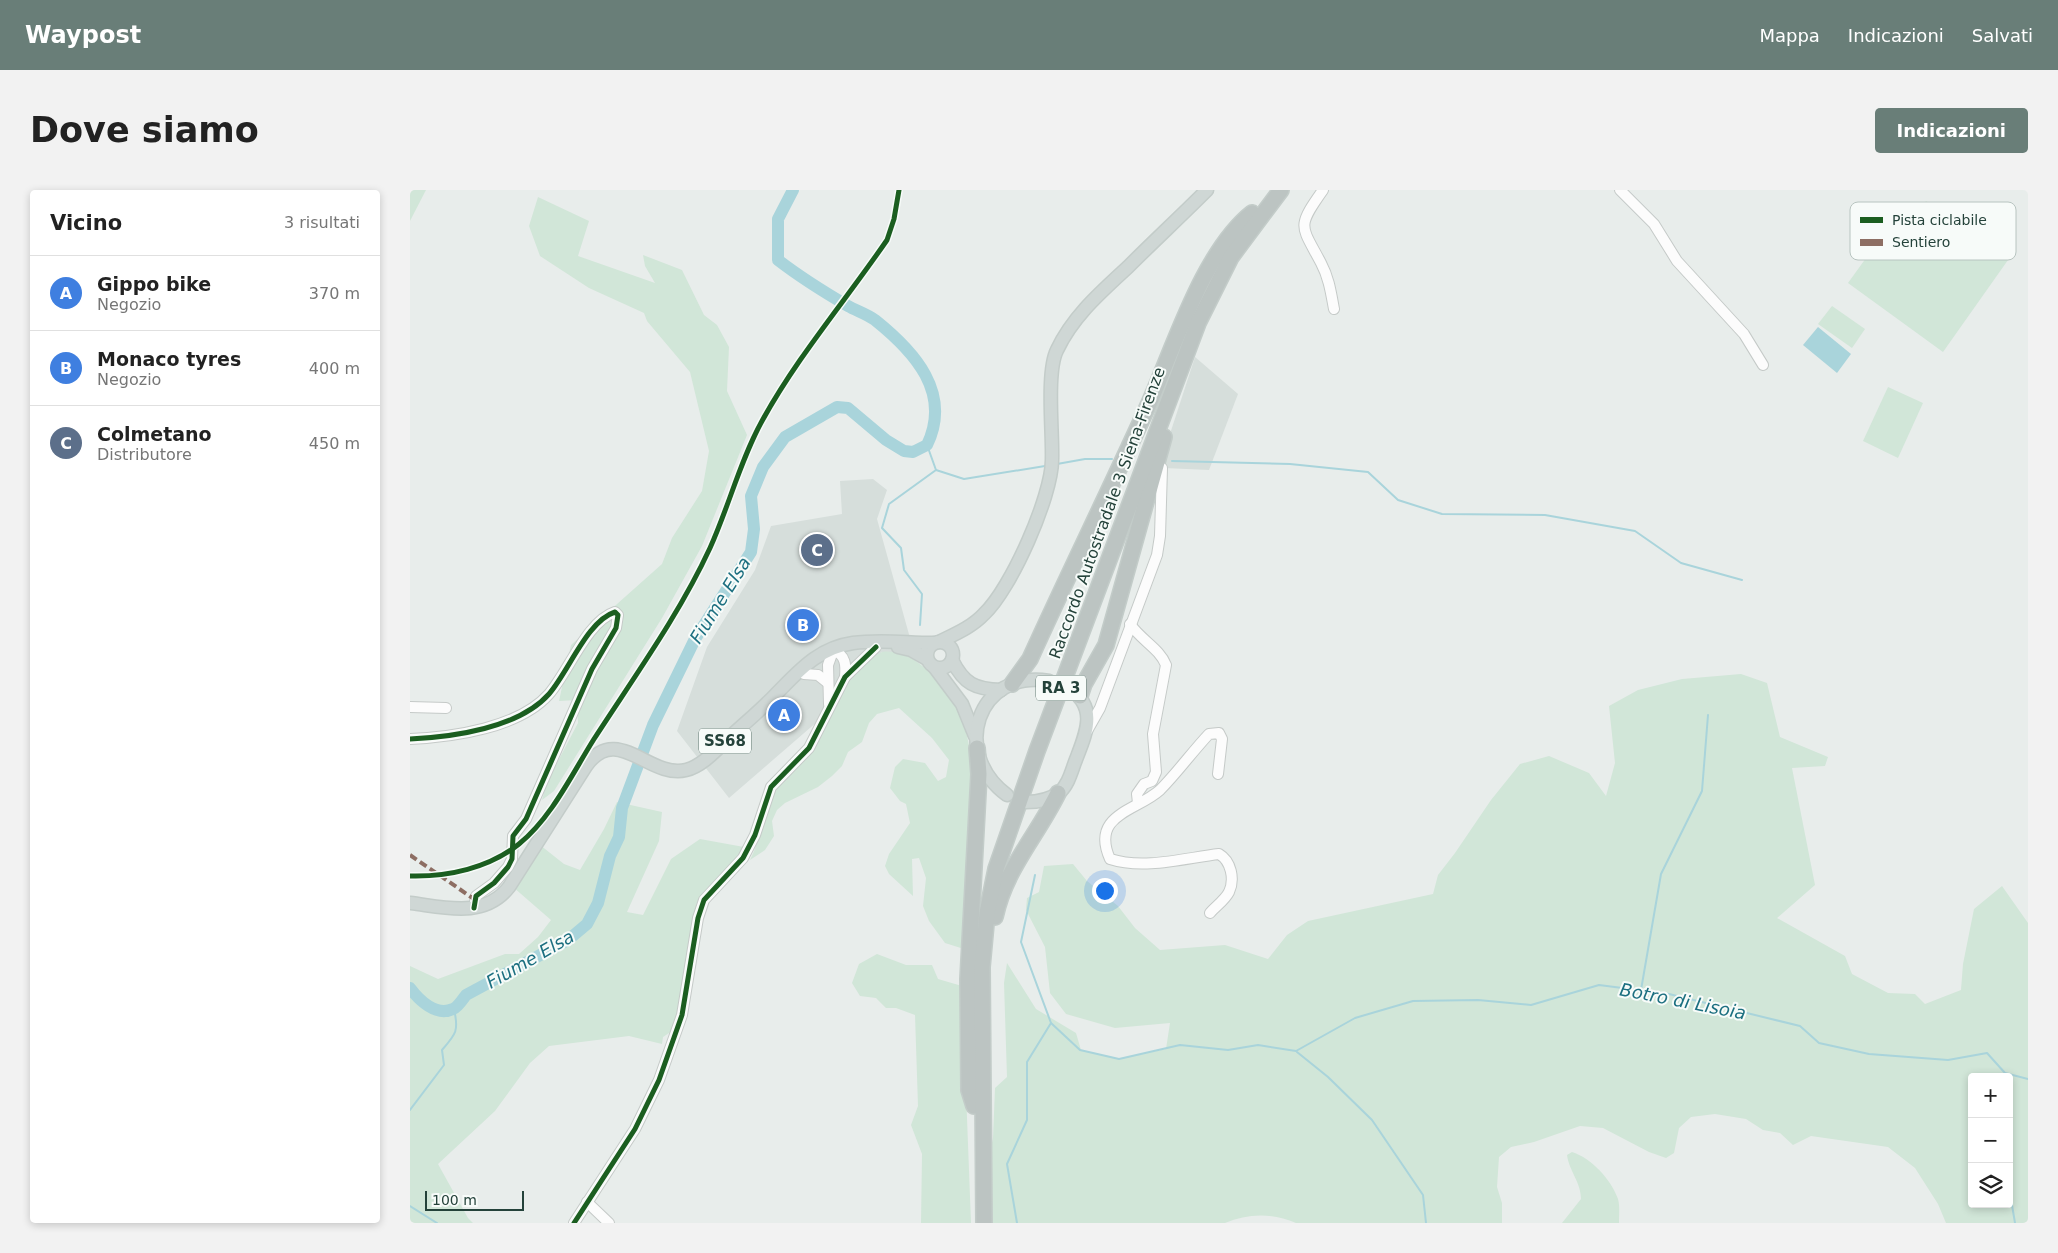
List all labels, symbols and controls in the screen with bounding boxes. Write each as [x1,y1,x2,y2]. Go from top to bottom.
text: Waypost [25,21,141,49]
text: Mappa [1759,25,1820,46]
text: Indicazioni [1848,25,1944,46]
text: Salvati [1972,25,2033,46]
button: Indicazioni [1875,108,2028,153]
text: Dove siamo [30,110,259,150]
legend [1850,202,2016,260]
text: Vicino [50,211,122,235]
text: Pista ciclabile [1892,212,1987,228]
text: 3 risultati [284,213,360,232]
text: Sentiero [1892,234,1950,250]
text: Gippo bike [97,273,211,295]
text: A [60,284,72,303]
text: 370 m [309,284,360,303]
text: Negozio [97,295,161,314]
text: Monaco tyres [97,348,241,370]
text: B [60,359,72,378]
text: 400 m [309,359,360,378]
street label: Raccordo Autostradale 3 Siena-Firenze [1045,365,1169,661]
text: Negozio [97,370,161,389]
text: Colmetano [97,423,212,445]
text: C [60,434,72,453]
text: 450 m [309,434,360,453]
text: Distributore [97,445,192,464]
pin: C [801,531,833,569]
water label: Fiume Elsa [685,553,755,647]
pin: B [787,606,819,644]
road number: RA 3 [1036,676,1086,700]
pin: A [768,696,800,734]
road number: SS68 [699,728,751,754]
your location [1092,878,1118,904]
water label: Fiume Elsa [482,925,578,993]
water label: Botro di Lisoia [1618,978,1748,1024]
map controls [1968,1073,2013,1208]
button: + [1968,1073,2013,1118]
button: − [1968,1118,2013,1163]
button: layers [1968,1163,2013,1208]
scale bar [425,1188,524,1211]
text: 100 m [432,1192,477,1208]

